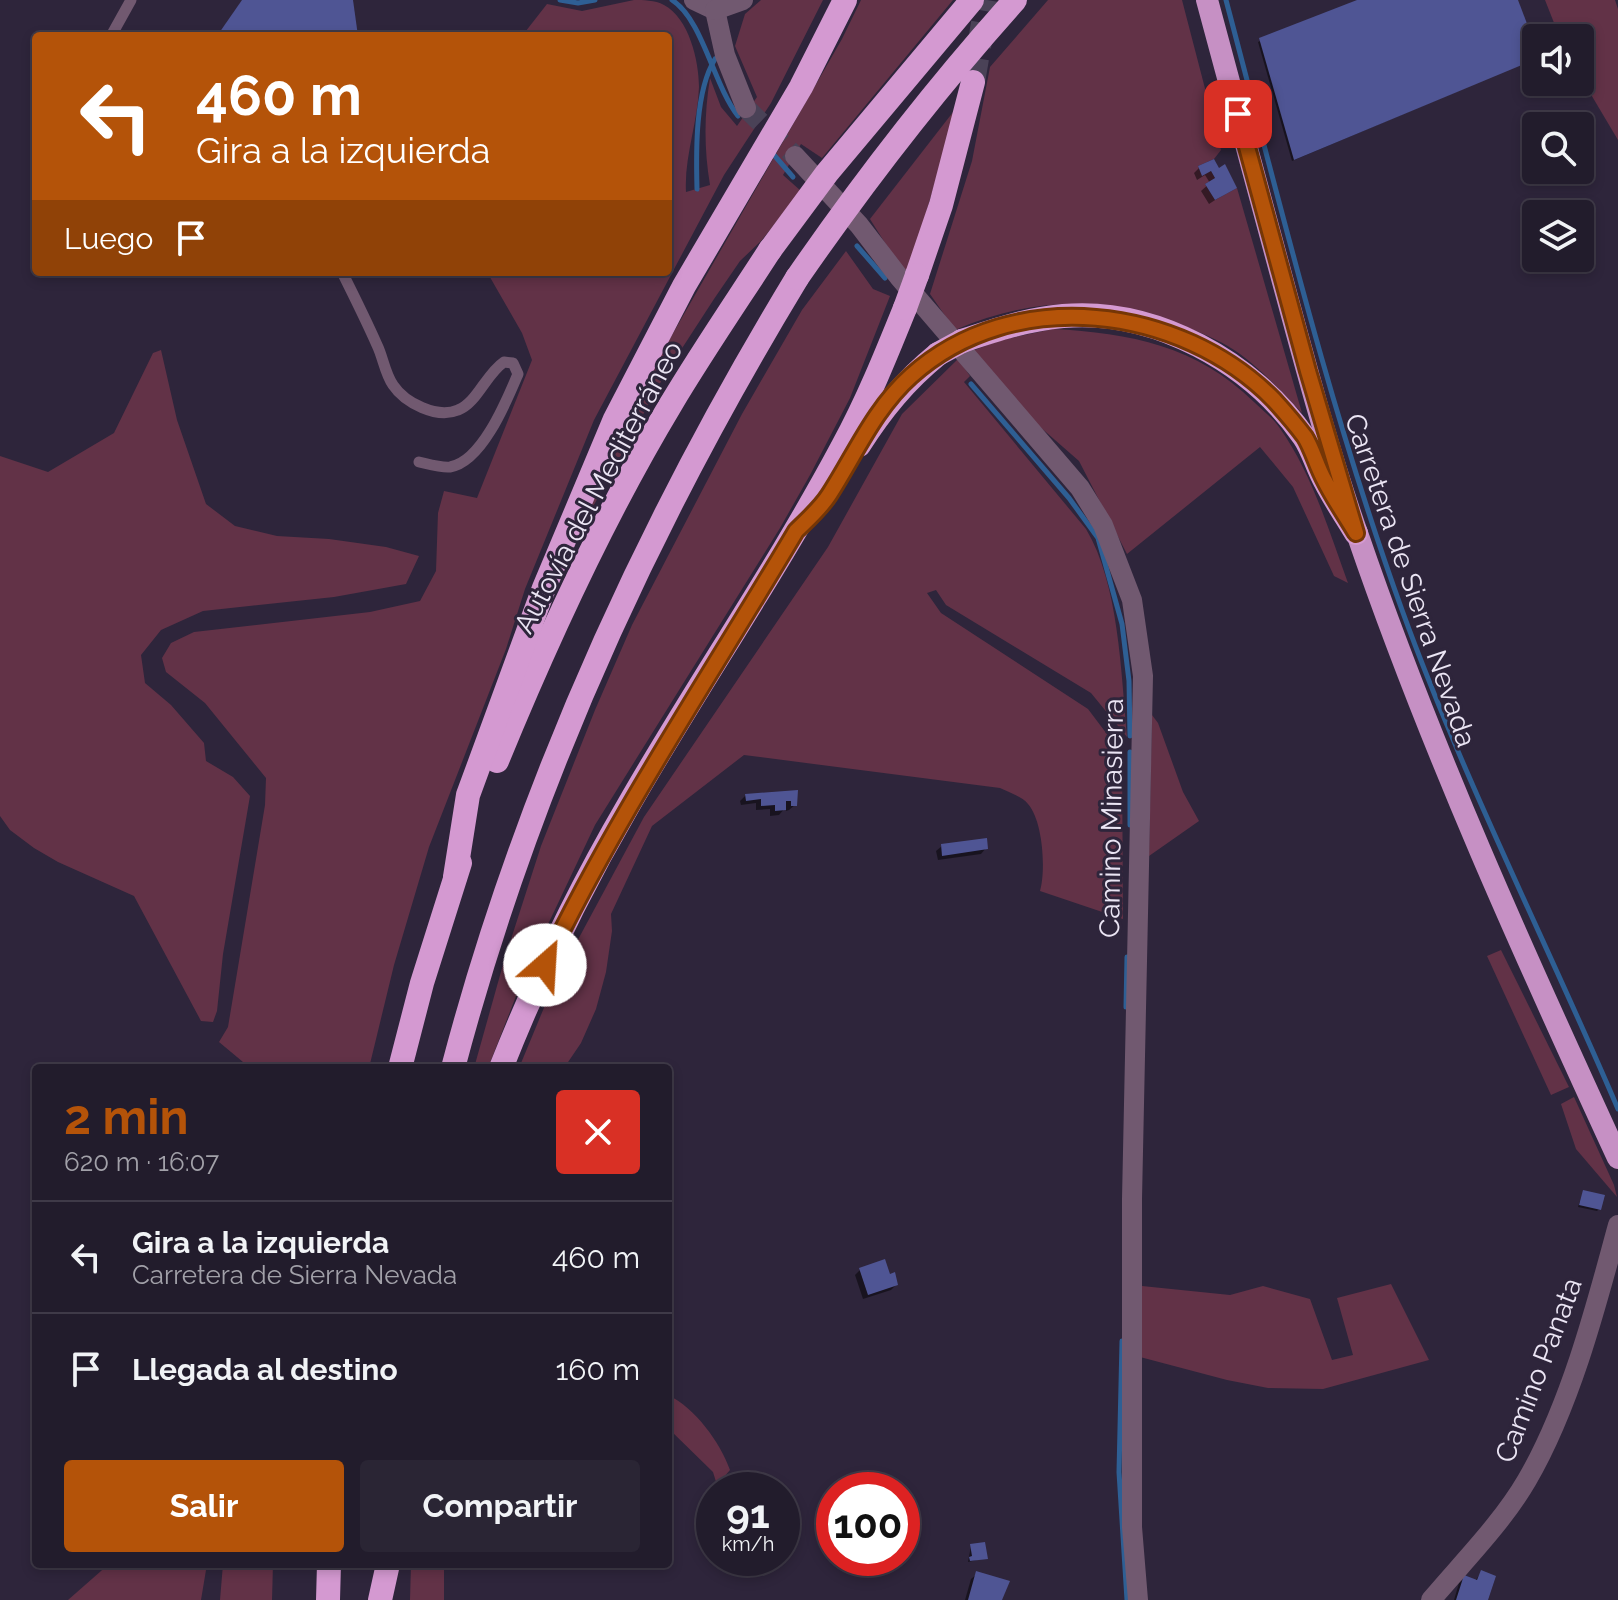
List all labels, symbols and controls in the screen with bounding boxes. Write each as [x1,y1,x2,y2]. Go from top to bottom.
map controls [1522,24,1594,272]
button: sound [1522,24,1594,96]
text: 460 m [196,62,362,128]
icon: left [64,64,168,168]
pin [1204,80,1272,148]
icon: arrive [1216,92,1260,136]
button: search [1522,112,1594,184]
text: Gira a la izquierda [196,129,490,171]
button: layers [1522,200,1594,272]
icon: arrive [169,216,213,260]
text: Luego [64,221,153,256]
street label: Autovía del Mediterráneo [507,336,689,639]
street label: Carretera de Sierra Nevada [1338,409,1483,751]
street label: Camino Minasierra [1093,698,1130,938]
position arrow [503,923,587,1007]
text: 2 min [64,1089,189,1145]
button: close [556,1090,640,1174]
text: 620 m · 16:07 [64,1147,219,1177]
text: Gira a la izquierda [132,1225,389,1260]
icon: left [64,1235,108,1279]
text: 460 m [552,1240,640,1275]
text: Carretera de Sierra Nevada [132,1260,457,1290]
street label: Camino Panata [1488,1273,1589,1467]
icon: arrive [64,1347,108,1391]
text: Llegada al destino [132,1352,398,1387]
text: 160 m [555,1352,640,1387]
button: Salir [64,1460,344,1552]
button: Compartir [360,1460,640,1552]
speed limit sign: 100 [816,1472,920,1576]
text: 91 [726,1490,770,1537]
text: km/h [722,1532,774,1556]

